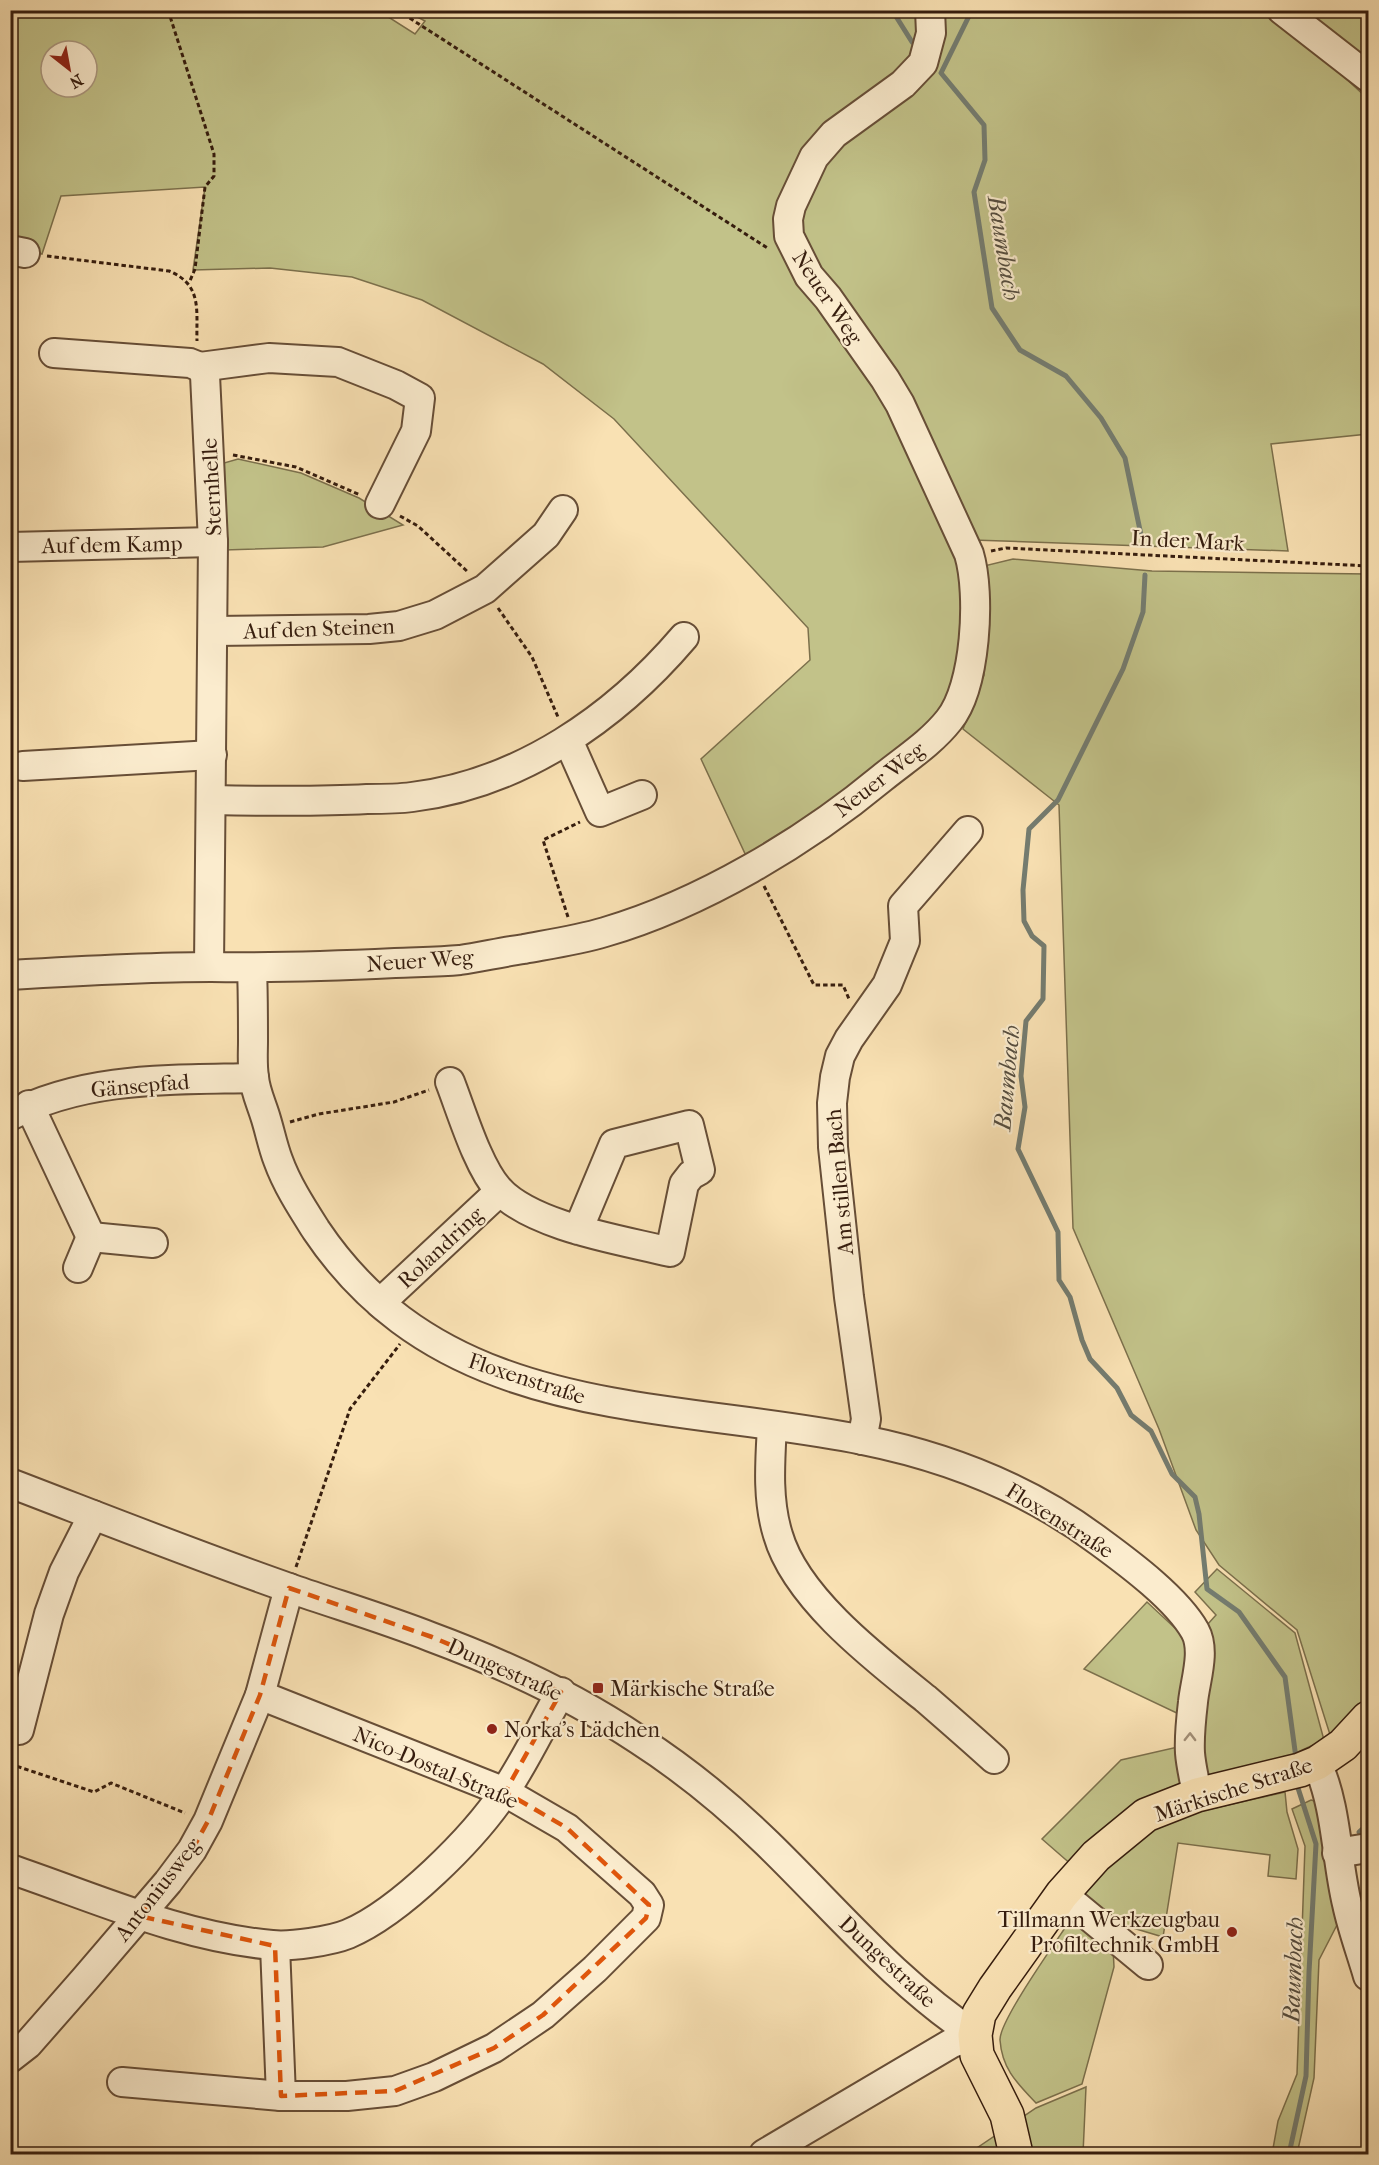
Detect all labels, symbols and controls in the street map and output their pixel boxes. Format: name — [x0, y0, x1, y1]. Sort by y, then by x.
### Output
north arrow — [39, 39, 99, 99]
text: N — [66, 70, 87, 93]
water label: Baumbach — [982, 192, 1026, 302]
street label: Neuer Weg — [786, 246, 868, 349]
street label: Sternhelle — [196, 437, 228, 537]
street label: In der Mark — [1130, 525, 1246, 557]
street label: Auf dem Kamp — [40, 531, 183, 559]
street label: Auf den Steinen — [242, 613, 396, 645]
street label: Neuer Weg — [829, 736, 930, 823]
street label: Neuer Weg — [366, 944, 475, 978]
water label: Baumbach — [988, 1024, 1026, 1134]
street label: Gänsepfad — [90, 1069, 191, 1103]
street label: Am stillen Bach — [821, 1107, 859, 1257]
street label: Rolandring — [392, 1201, 489, 1294]
street label: Floxenstraße — [465, 1348, 589, 1410]
street label: Floxenstraße — [1001, 1478, 1118, 1564]
street label: Dungestraße — [443, 1633, 566, 1707]
place label: Märkische Straße — [610, 1676, 775, 1702]
marker: Märkische Straße — [591, 1681, 605, 1695]
place label: Norka's Lädchen — [504, 1717, 660, 1743]
street label: Nico-Dostal-Straße — [349, 1721, 522, 1815]
marker: Norka's Lädchen — [485, 1722, 499, 1736]
one-way arrow — [1184, 1733, 1197, 1742]
street label: Märkische Straße — [1151, 1752, 1316, 1828]
street label: Antoniusweg — [109, 1833, 206, 1947]
place label: Tillmann Werkzeugbau Profiltechnik GmbH — [998, 1907, 1221, 1958]
street label: Dungestraße — [833, 1910, 941, 2013]
water label: Baumbach — [1277, 1917, 1309, 2025]
marker: Tillmann Werkzeugbau Profiltechnik GmbH — [1225, 1925, 1239, 1939]

